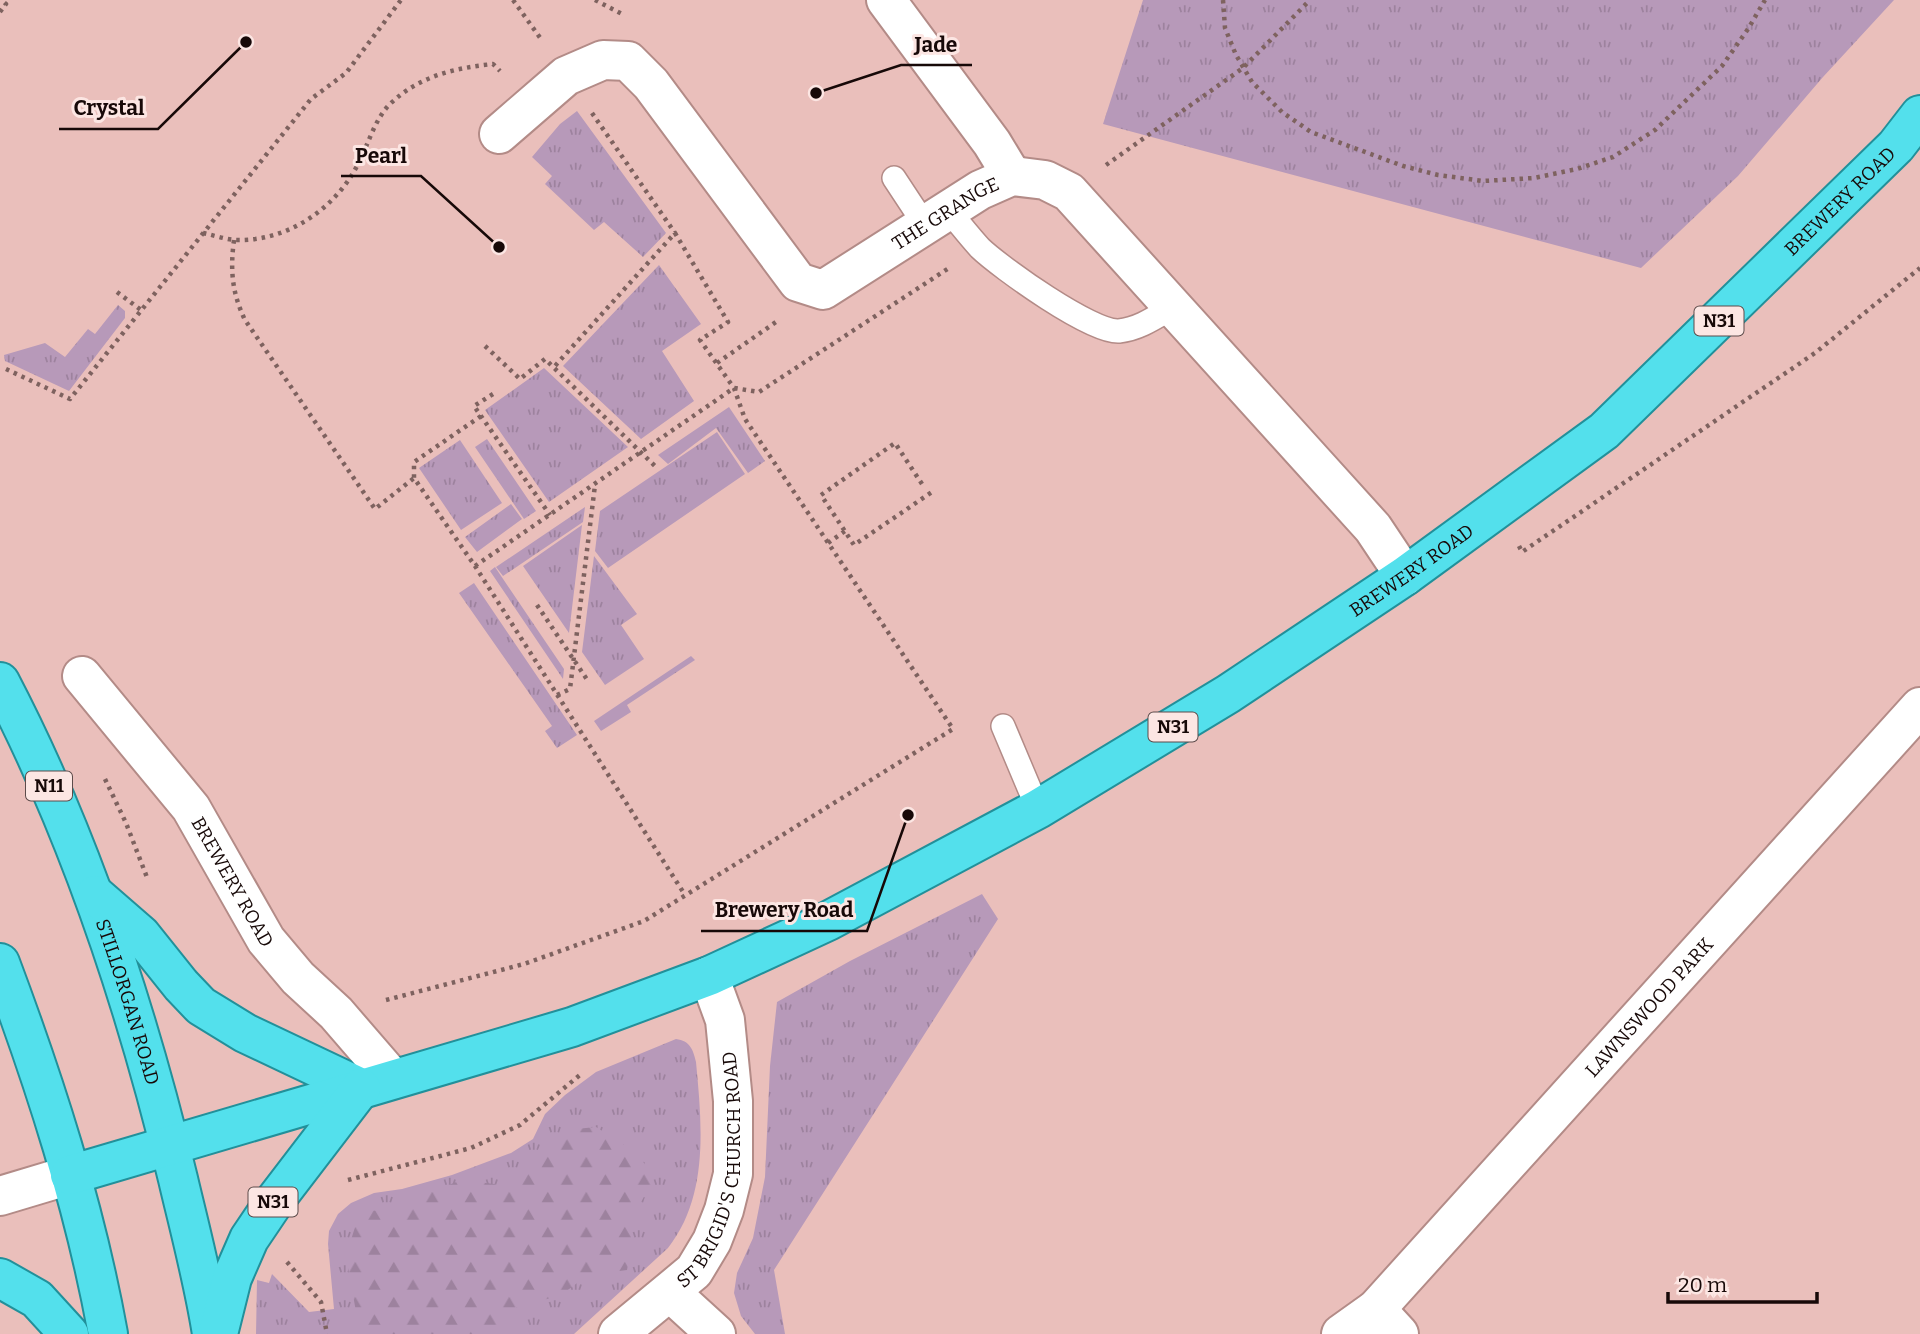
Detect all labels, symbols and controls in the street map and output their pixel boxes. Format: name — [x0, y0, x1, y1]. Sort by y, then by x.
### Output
callout: Jade — [901, 23, 972, 65]
text: Jade — [914, 32, 957, 58]
callout: Crystal — [59, 87, 158, 129]
text: Crystal — [73, 95, 145, 121]
callout: Pearl — [341, 134, 421, 176]
street label: BREWERY ROAD — [1780, 142, 1900, 261]
text: Pearl — [355, 143, 407, 169]
street label: THE GRANGE — [888, 172, 1003, 255]
road number: N31 — [1694, 306, 1744, 335]
street label: BREWERY ROAD — [1345, 519, 1478, 622]
road number: N31 — [1148, 712, 1198, 742]
road number: N11 — [26, 772, 72, 800]
street label: BREWERY ROAD — [186, 813, 279, 951]
callout: Brewery Road — [701, 889, 867, 931]
text: Brewery Road — [715, 897, 854, 923]
street label: STILLORGAN ROAD — [91, 916, 164, 1088]
street label: LAWNSWOOD PARK — [1580, 933, 1718, 1082]
street label: ST BRIGID'S CHURCH ROAD — [672, 1050, 745, 1293]
road number: N31 — [248, 1188, 298, 1217]
scale bar — [1668, 1260, 1817, 1304]
text: 20 m — [1678, 1272, 1727, 1298]

